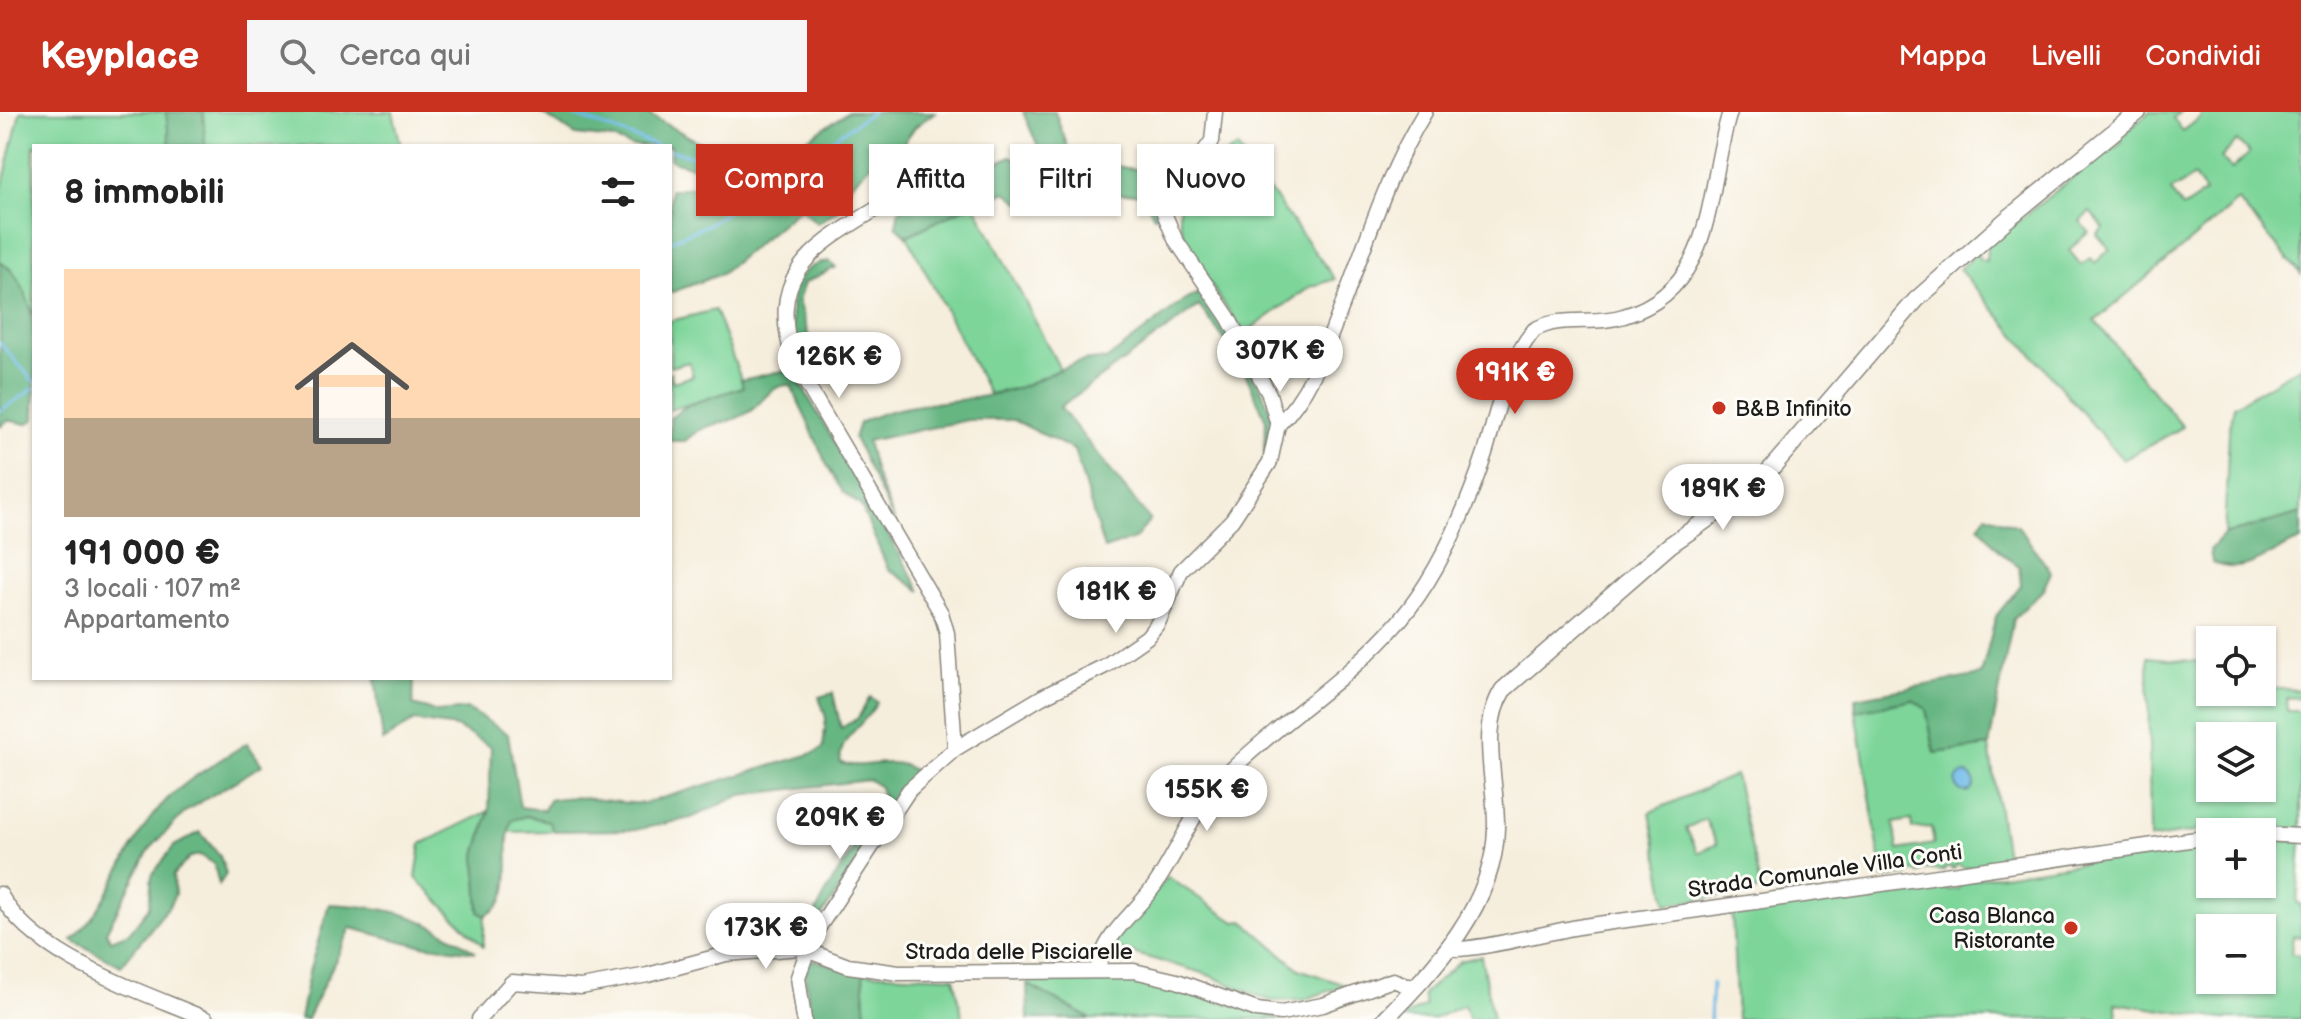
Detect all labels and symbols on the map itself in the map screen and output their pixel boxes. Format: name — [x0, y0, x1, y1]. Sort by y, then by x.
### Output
pin: 307K € — [1215, 326, 1345, 394]
pin: 126K € — [774, 332, 904, 400]
pin: 191K € — [1450, 348, 1580, 416]
place label: B&B Infinito — [1735, 396, 1852, 423]
marker: B&B Infinito — [1710, 399, 1728, 417]
pin: 189K € — [1658, 464, 1788, 532]
pin: 181K € — [1051, 567, 1181, 635]
pin: 155K € — [1142, 765, 1272, 833]
pin: 209K € — [775, 793, 905, 861]
street label: Strada Comunale Villa Conti — [1686, 839, 1964, 904]
pin: 173K € — [701, 903, 831, 971]
place label: Casa Blanca Ristorante — [1929, 903, 2055, 955]
marker: Casa Blanca Ristorante — [2062, 919, 2080, 937]
street label: Strada delle Pisciarelle — [905, 939, 1133, 966]

